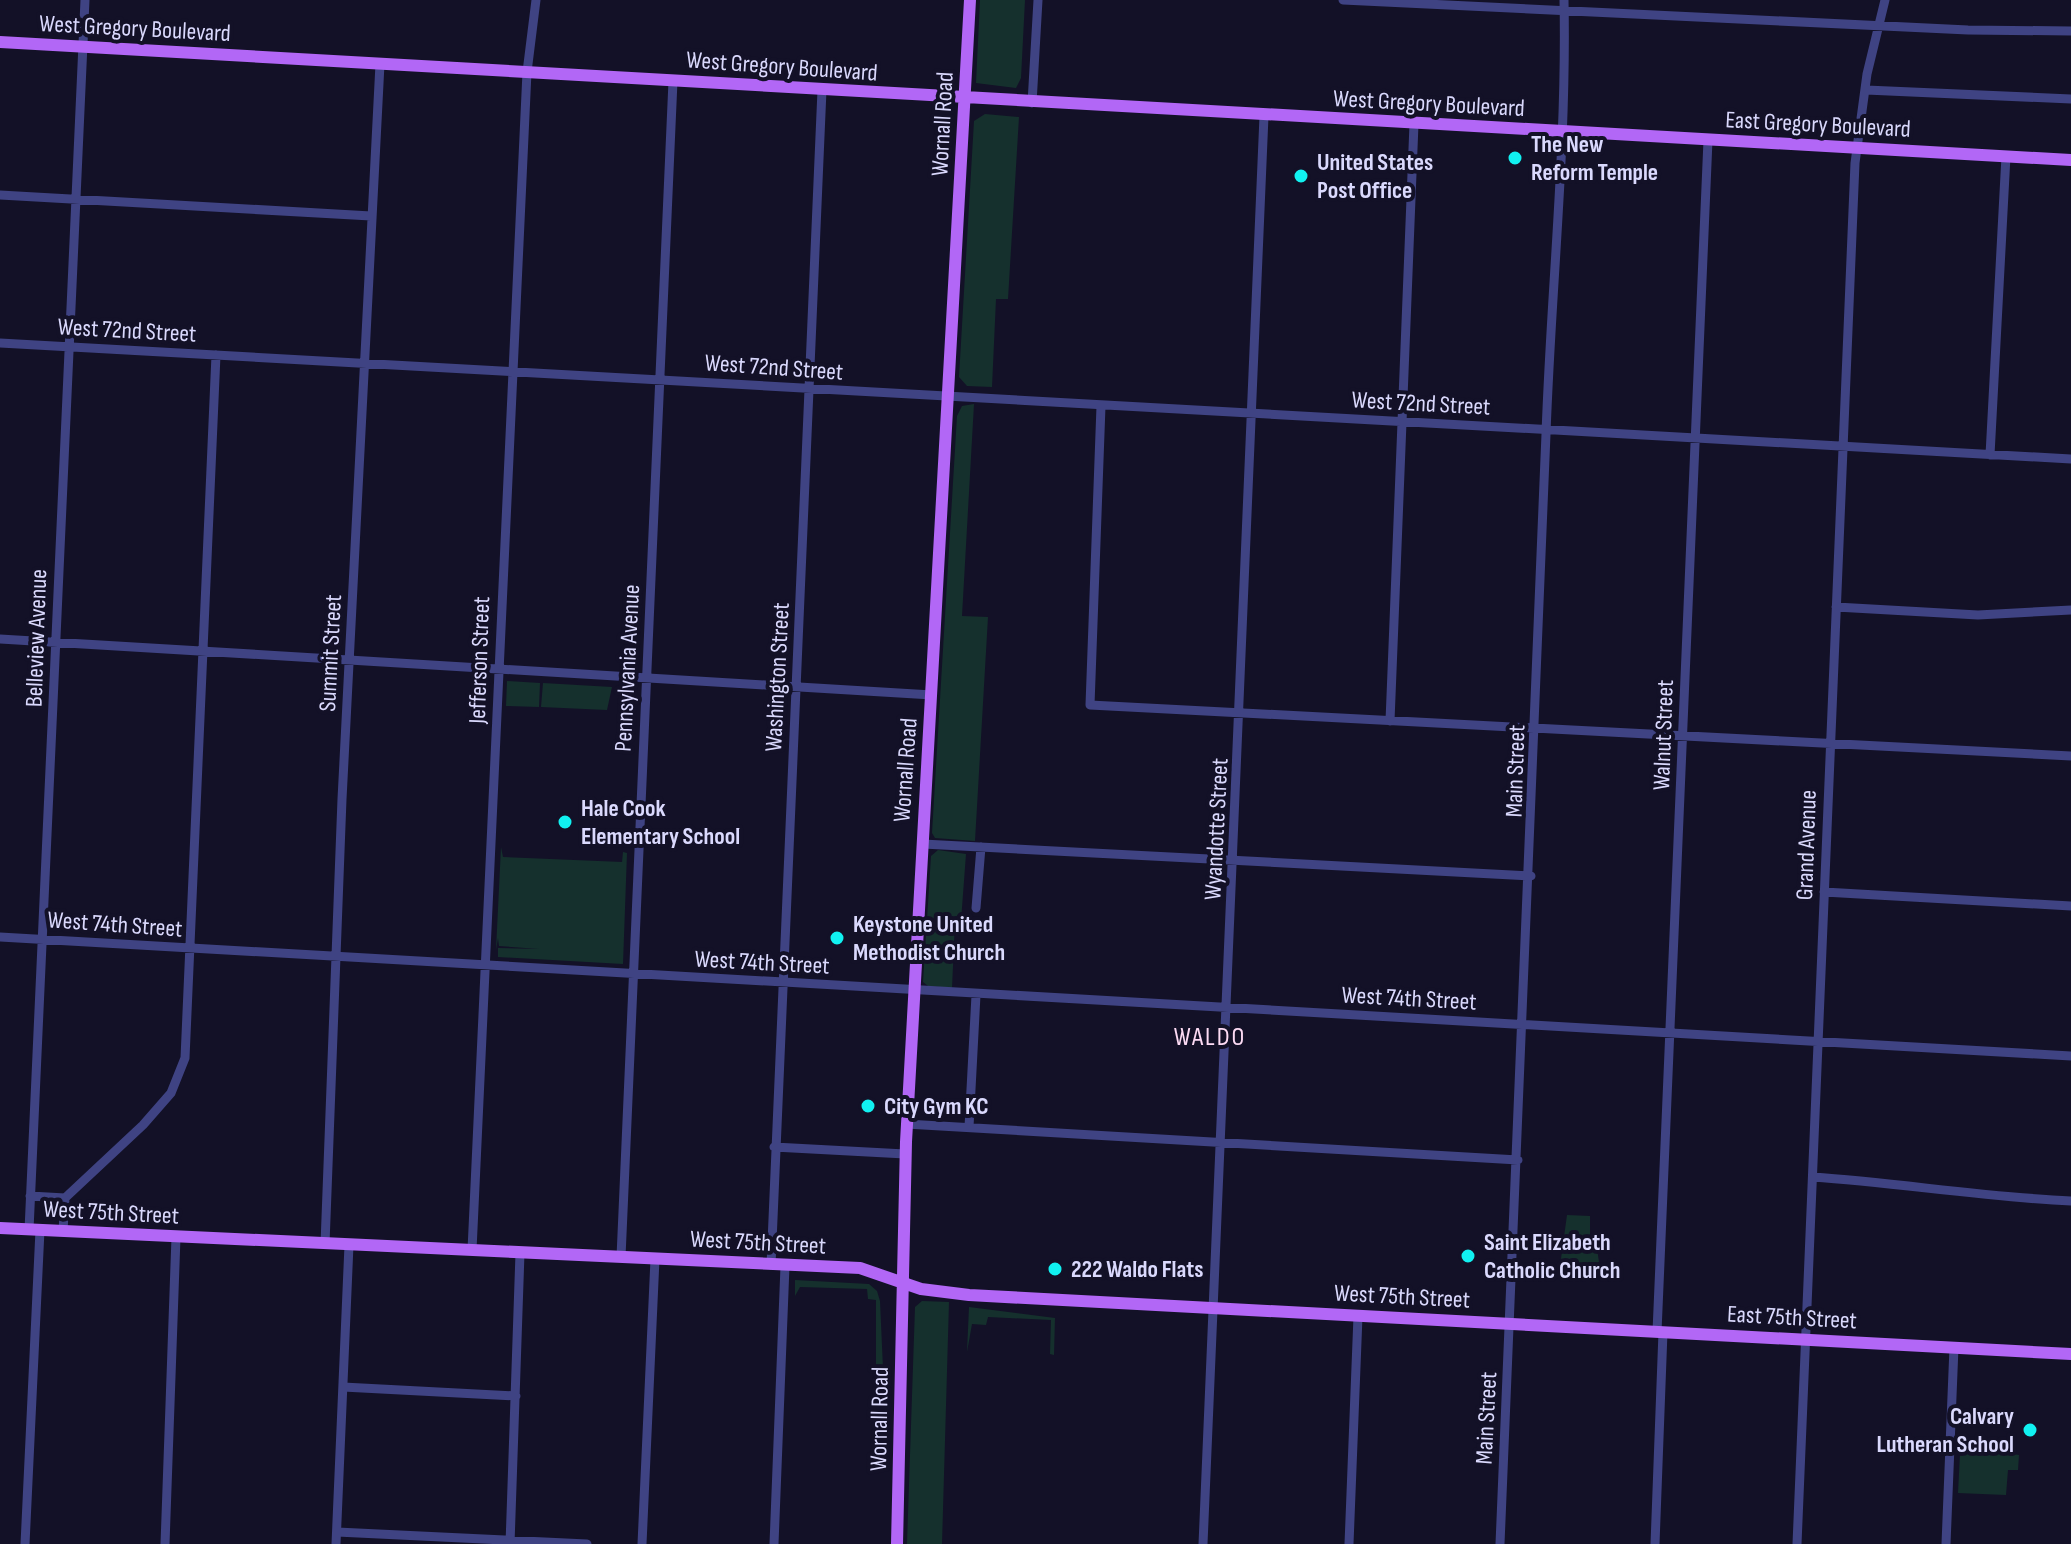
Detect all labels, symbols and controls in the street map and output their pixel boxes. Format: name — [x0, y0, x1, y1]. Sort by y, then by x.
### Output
street label: West Gregory Boulevard — [39, 9, 231, 48]
street label: West Gregory Boulevard — [685, 45, 879, 88]
street label: Wornall Road — [925, 71, 960, 177]
street label: West Gregory Boulevard — [1333, 84, 1525, 123]
street label: East Gregory Boulevard — [1725, 105, 1911, 144]
place label: The New Reform Temple — [1531, 130, 1658, 187]
place label: United States Post Office — [1317, 148, 1433, 205]
marker: The New Reform Temple — [1506, 149, 1524, 167]
marker: United States Post Office — [1292, 167, 1310, 185]
street label: West 72nd Street — [57, 312, 197, 349]
street label: West 72nd Street — [704, 348, 844, 387]
street label: West 72nd Street — [1351, 385, 1491, 422]
street label: Belleview Avenue — [20, 569, 53, 707]
street label: Pennsylvania Avenue — [609, 584, 646, 752]
street label: Summit Street — [313, 594, 348, 712]
street label: Jefferson Street — [463, 596, 496, 725]
street label: Washington Street — [759, 602, 796, 752]
street label: Walnut Street — [1647, 679, 1680, 791]
street label: Wornall Road — [887, 717, 924, 823]
street label: Main Street — [1499, 724, 1532, 818]
street label: Wyandotte Street — [1198, 757, 1235, 901]
street label: Grand Avenue — [1790, 789, 1823, 901]
place label: Hale Cook Elementary School — [581, 794, 740, 851]
marker: Hale Cook Elementary School — [556, 813, 574, 831]
street label: West 74th Street — [47, 905, 183, 944]
place label: Keystone United Methodist Church — [853, 910, 1005, 967]
marker: Keystone United Methodist Church — [828, 929, 846, 947]
street label: West 74th Street — [694, 944, 830, 981]
street label: West 74th Street — [1341, 980, 1477, 1017]
district label: WALDO — [1174, 1022, 1246, 1053]
place label: City Gym KC — [884, 1092, 989, 1121]
marker: City Gym KC — [859, 1097, 877, 1115]
street label: West 75th Street — [42, 1194, 180, 1231]
street label: West 75th Street — [689, 1224, 827, 1261]
place label: Saint Elizabeth Catholic Church — [1484, 1228, 1620, 1285]
marker: Saint Elizabeth Catholic Church — [1459, 1247, 1477, 1265]
place label: 222 Waldo Flats — [1071, 1255, 1203, 1284]
marker: 222 Waldo Flats — [1046, 1260, 1064, 1278]
street label: West 75th Street — [1333, 1278, 1471, 1315]
street label: East 75th Street — [1726, 1300, 1858, 1335]
street label: Wornall Road — [864, 1367, 895, 1471]
street label: Main Street — [1470, 1371, 1503, 1465]
place label: Calvary Lutheran School — [1876, 1402, 2014, 1459]
marker: Calvary Lutheran School — [2021, 1421, 2039, 1439]

